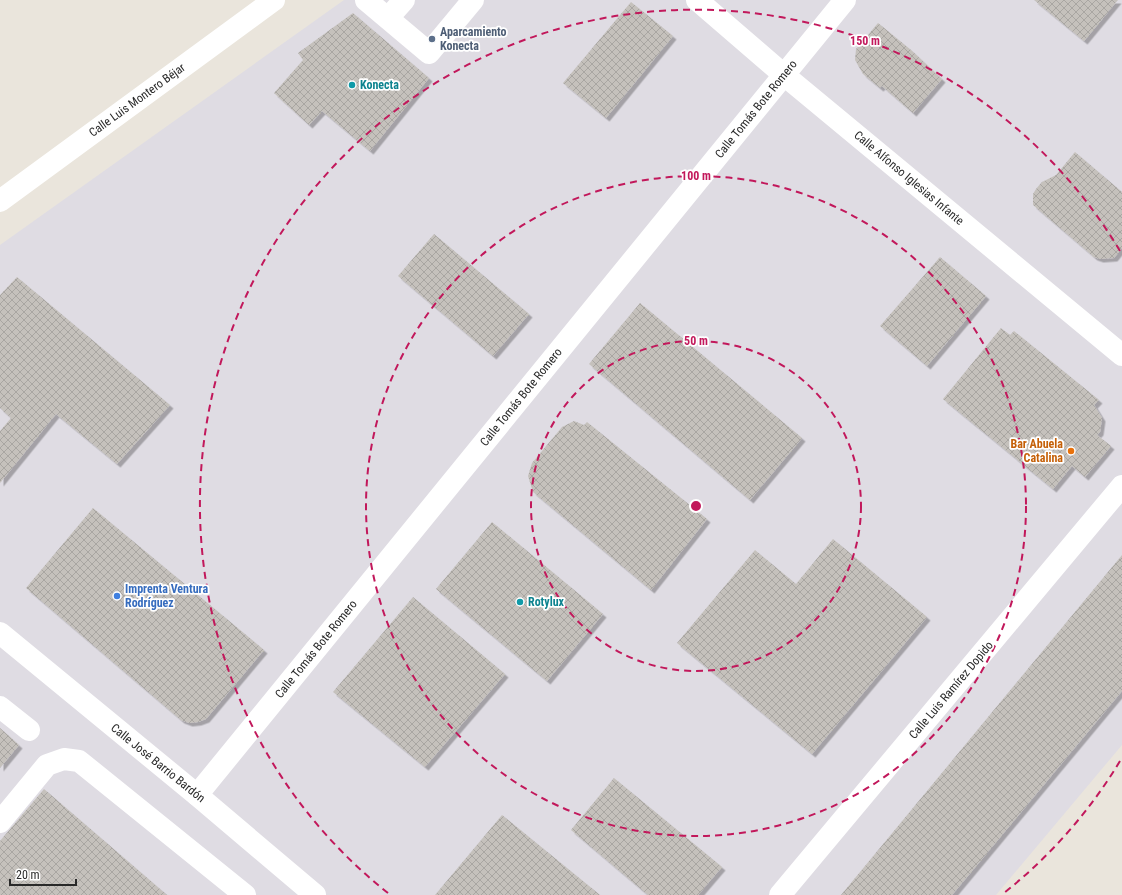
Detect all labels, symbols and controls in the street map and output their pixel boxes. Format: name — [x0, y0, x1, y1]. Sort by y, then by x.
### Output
place label: Aparcamiento Konecta — [440, 25, 507, 53]
marker: Aparcamiento Konecta — [427, 34, 437, 44]
text: 150 m — [850, 34, 880, 48]
street label: Calle Tomás Bote Romero — [712, 57, 800, 161]
street label: Calle Luis Montero Béjar — [86, 60, 188, 140]
place label: Konecta — [360, 78, 399, 92]
marker: Konecta — [347, 80, 357, 90]
street label: Calle Alfonso Iglesias Infante — [851, 128, 967, 228]
text: 100 m — [681, 169, 711, 183]
text: 50 m — [684, 334, 708, 348]
street label: Calle Tomás Bote Romero — [477, 345, 565, 449]
place label: Bar Abuela Catalina — [1010, 437, 1063, 465]
marker: Bar Abuela Catalina — [1066, 446, 1076, 456]
centre of rings — [689, 499, 703, 513]
place label: Imprenta Ventura Rodríguez — [125, 582, 208, 610]
marker: Imprenta Ventura Rodríguez — [112, 591, 122, 601]
place label: Rotylux — [528, 595, 565, 609]
street label: Calle Tomás Bote Romero — [272, 597, 360, 701]
marker: Rotylux — [515, 597, 525, 607]
street label: Calle Luis Ramírez Dopido — [906, 638, 996, 742]
street label: Calle José Barrio Bardón — [108, 721, 208, 805]
scale bar — [10, 861, 76, 887]
text: 20 m — [16, 868, 40, 882]

